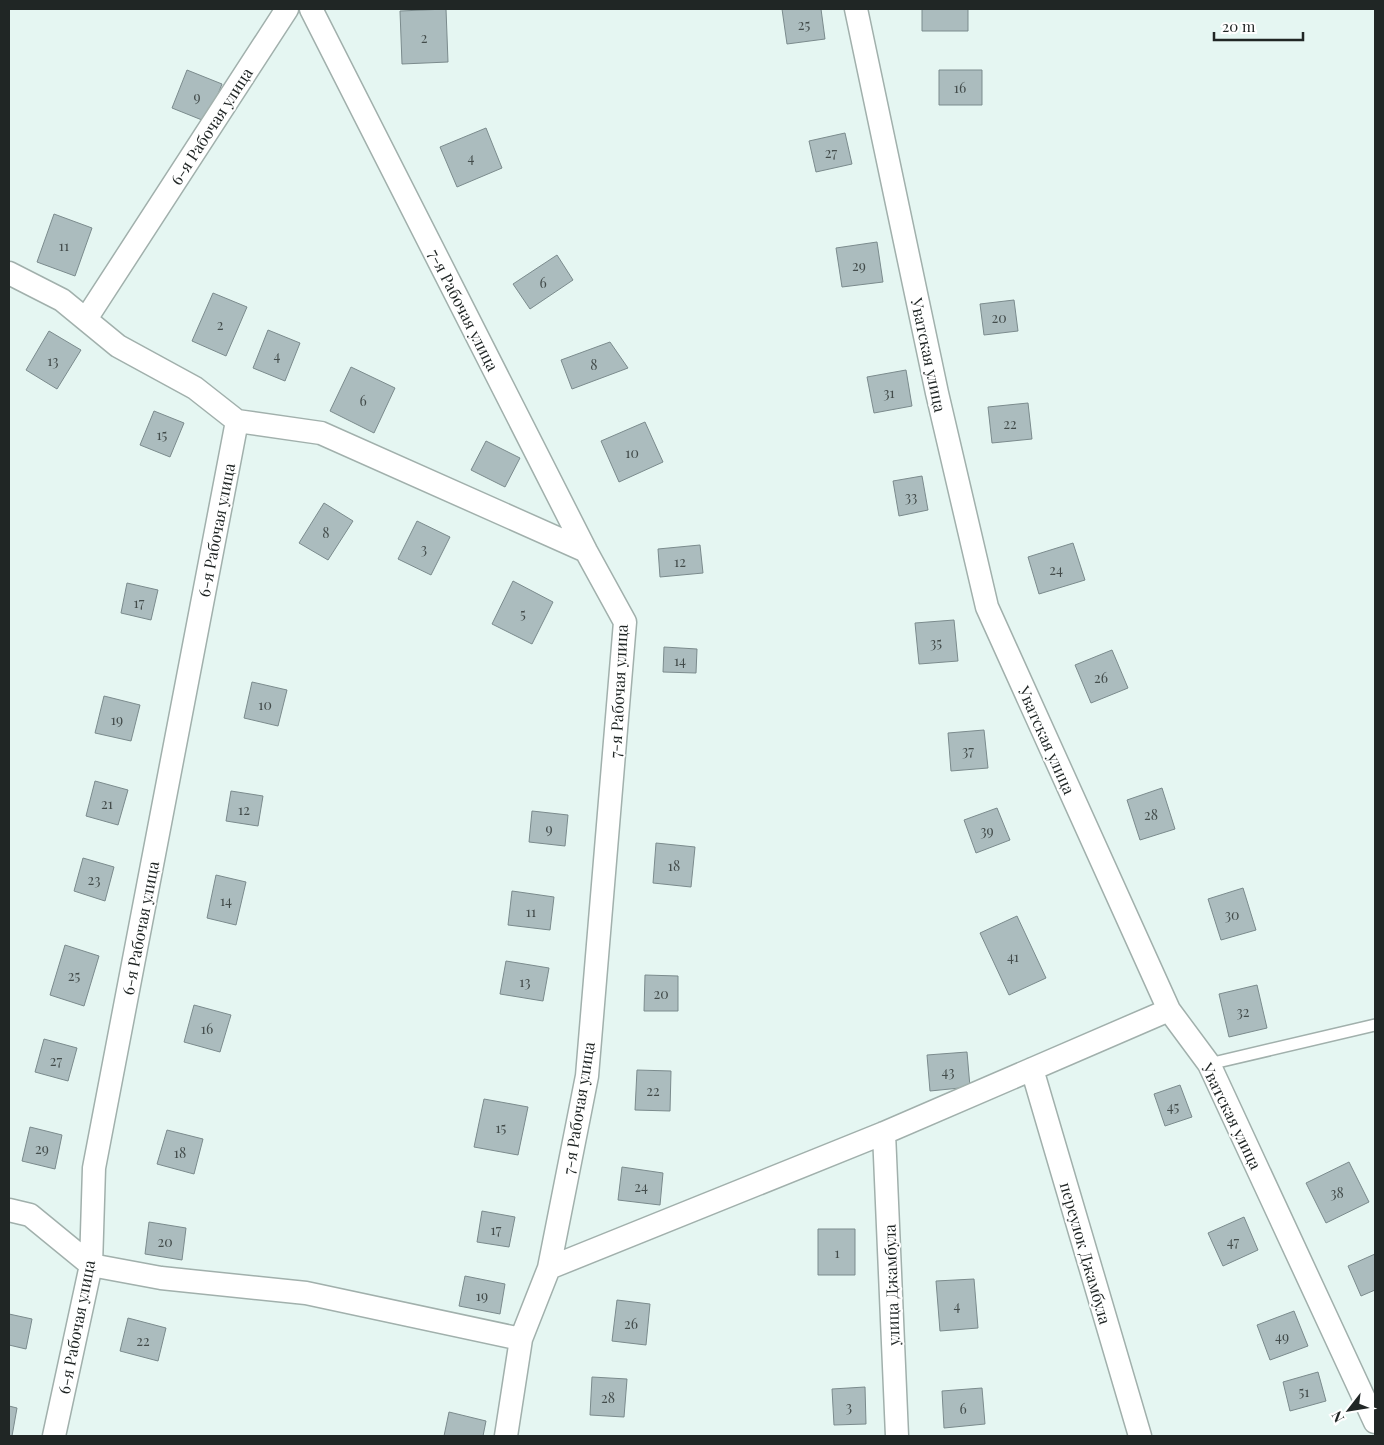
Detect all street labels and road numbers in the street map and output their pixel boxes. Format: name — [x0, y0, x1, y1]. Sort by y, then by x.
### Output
street label: 6-я Рабочая улица — [165, 63, 257, 189]
street label: 7-я Рабочая улица — [424, 246, 504, 374]
street label: Уватская улица — [906, 295, 951, 414]
street label: 6-я Рабочая улица — [193, 461, 239, 599]
street label: 7-я Рабочая улица — [604, 624, 632, 758]
street label: Уватская улица — [1013, 682, 1080, 797]
street label: 6-я Рабочая улица — [117, 859, 163, 997]
street label: 7-я Рабочая улица — [557, 1040, 599, 1176]
street label: Уватская улица — [1197, 1058, 1267, 1173]
street label: переулок Джамбула — [1056, 1179, 1116, 1327]
street label: улица Джамбула — [878, 1224, 904, 1347]
street label: 6-я Рабочая улица — [53, 1258, 99, 1396]

